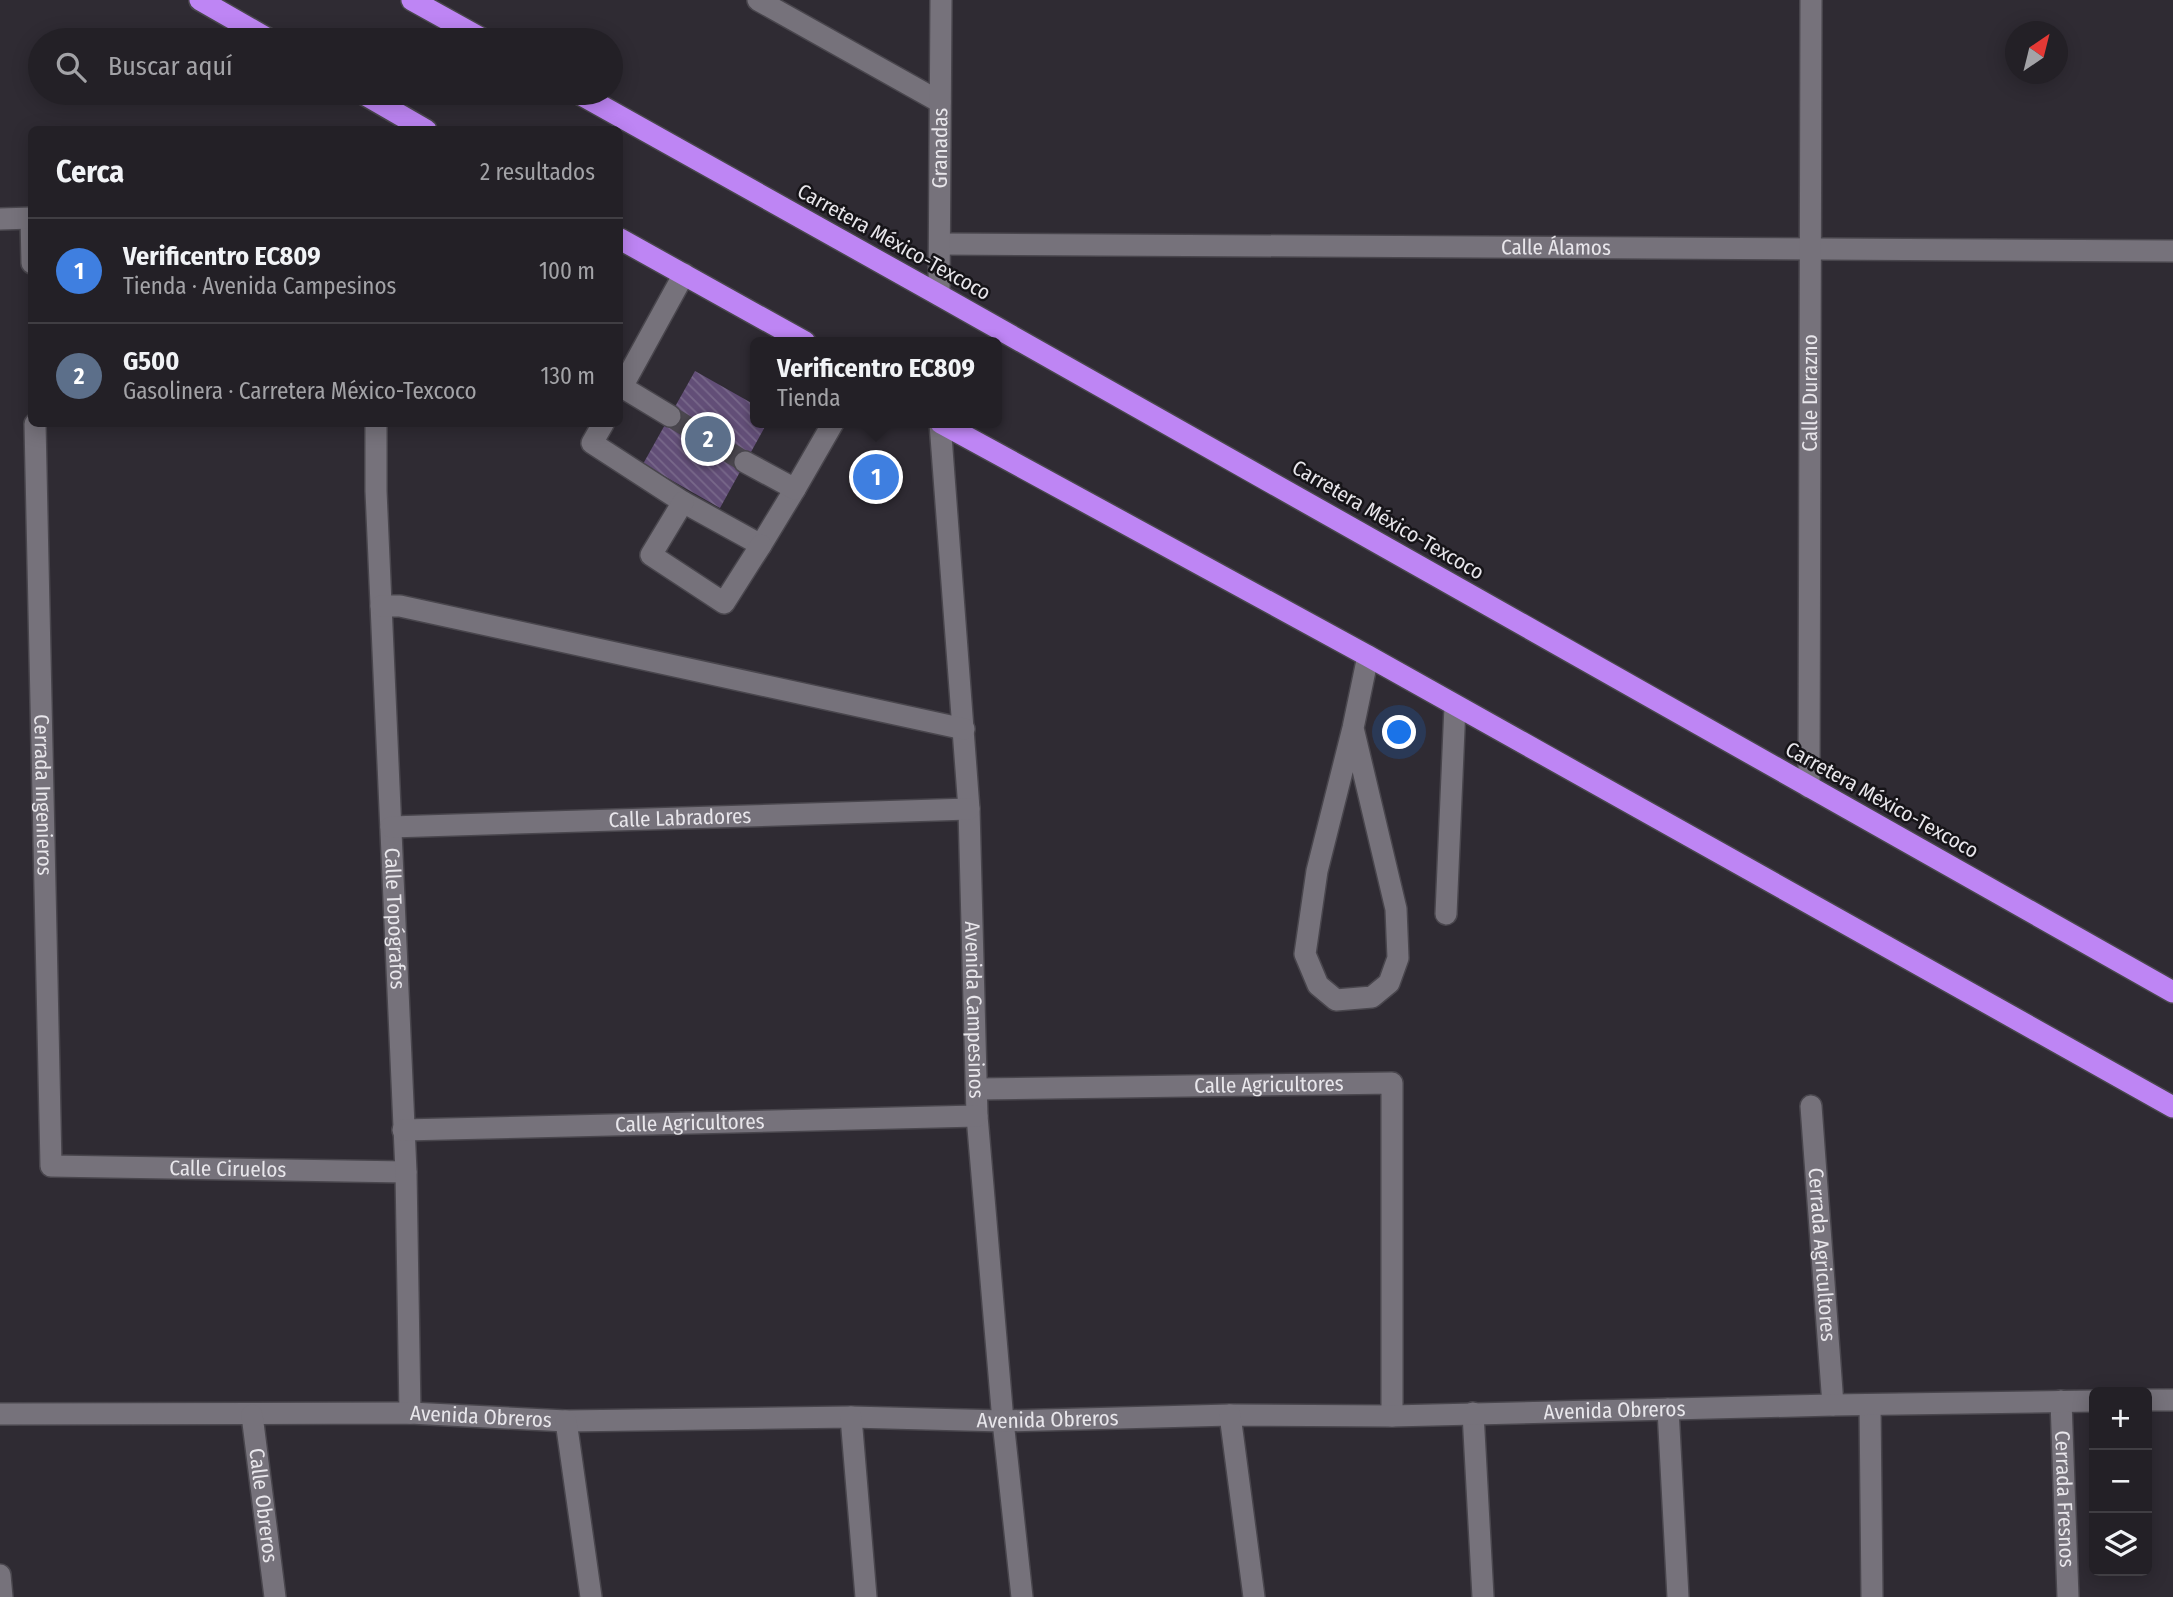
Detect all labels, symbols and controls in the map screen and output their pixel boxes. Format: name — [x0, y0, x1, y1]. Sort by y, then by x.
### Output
north arrow — [2005, 21, 2068, 84]
search box — [28, 28, 623, 105]
icon: search — [52, 48, 90, 86]
text: Buscar aquí — [108, 51, 233, 82]
street label: Granadas — [927, 107, 953, 188]
text: Cerca — [56, 154, 124, 190]
text: 2 resultados — [480, 158, 595, 186]
street label: Carretera México-Texcoco — [793, 178, 995, 306]
street label: Calle Álamos — [1501, 234, 1611, 261]
text: Verificentro EC809 — [123, 241, 321, 272]
text: 1 — [74, 257, 84, 285]
text: 100 m — [539, 257, 595, 285]
text: Tienda · Avenida Campesinos — [123, 272, 396, 300]
street label: Calle Durazno — [1797, 334, 1823, 452]
popup — [750, 337, 1002, 428]
text: G500 — [123, 346, 180, 377]
text: Verificentro EC809 — [777, 353, 975, 384]
text: 2 — [74, 362, 84, 390]
text: 130 m — [541, 362, 595, 390]
text: Gasolinera · Carretera México-Texcoco — [123, 377, 477, 405]
text: Tienda — [777, 384, 841, 412]
pin: 2 — [685, 413, 731, 465]
pin: 1 — [853, 451, 899, 503]
street label: Carretera México-Texcoco — [1288, 454, 1488, 586]
street label: Cerrada Ingenieros — [28, 714, 58, 876]
your location — [1382, 715, 1416, 749]
street label: Carretera México-Texcoco — [1781, 736, 1983, 864]
street label: Calle Labradores — [608, 803, 752, 833]
street label: Calle Topógrafos — [379, 847, 411, 990]
street label: Avenida Campesinos — [959, 921, 990, 1099]
street label: Calle Agricultores — [1194, 1071, 1344, 1099]
street label: Calle Agricultores — [615, 1108, 765, 1138]
street label: Calle Ciruelos — [169, 1155, 287, 1183]
street label: Cerrada Agricultores — [1803, 1167, 1841, 1342]
map controls — [2089, 1387, 2152, 1576]
button: + — [2089, 1387, 2152, 1450]
street label: Avenida Obreros — [1543, 1396, 1686, 1425]
street label: Avenida Obreros — [409, 1400, 552, 1433]
street label: Avenida Obreros — [976, 1405, 1119, 1434]
street label: Cerrada Fresnos — [2049, 1430, 2080, 1568]
street label: Calle Obreros — [243, 1447, 284, 1564]
button: − — [2089, 1450, 2152, 1513]
button: layers — [2089, 1513, 2152, 1576]

